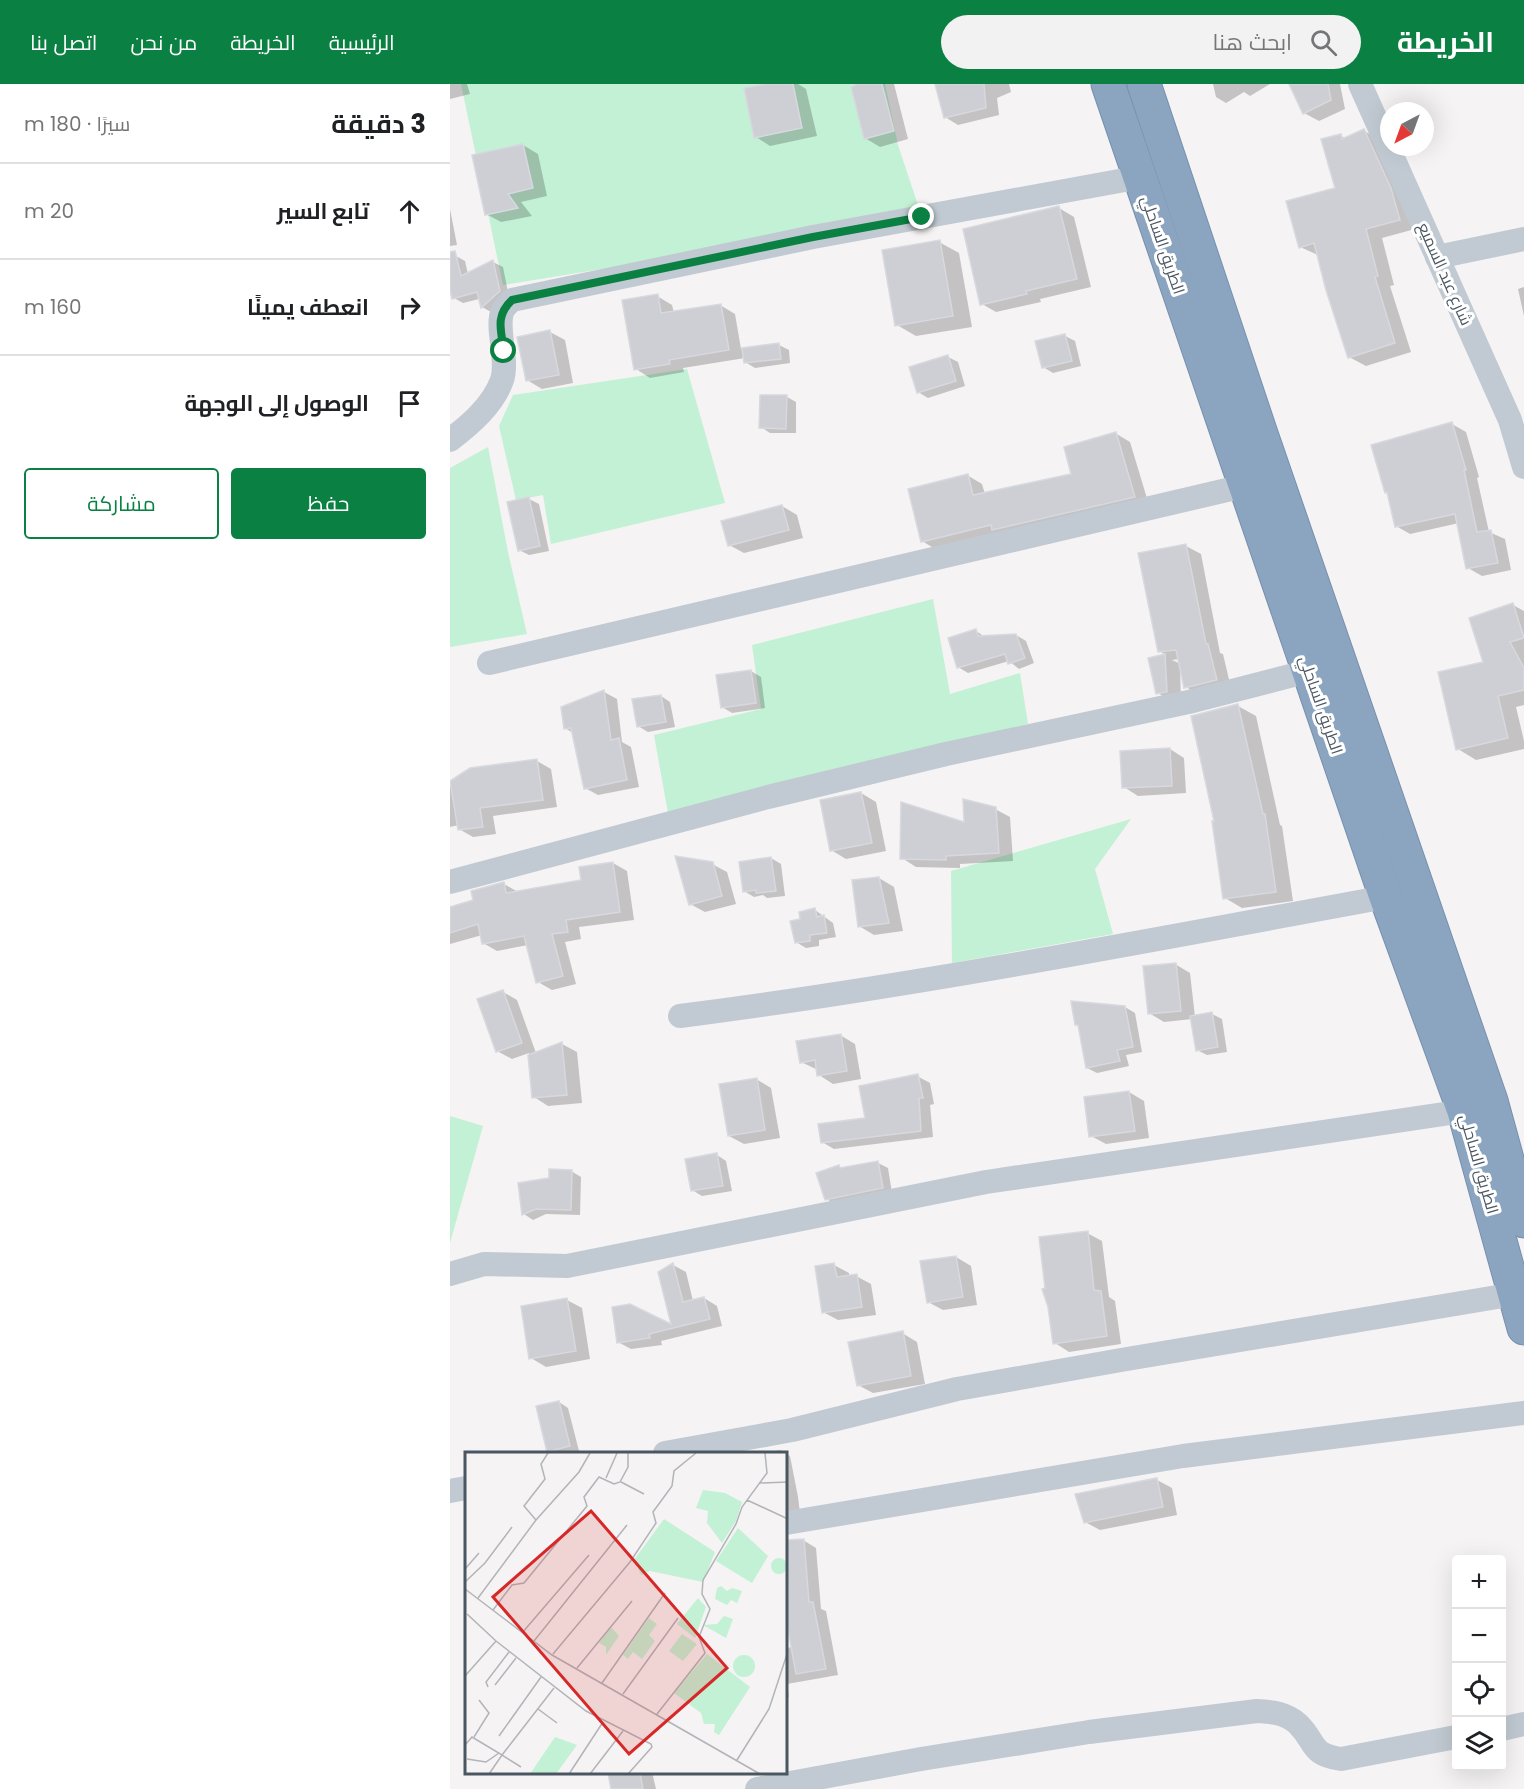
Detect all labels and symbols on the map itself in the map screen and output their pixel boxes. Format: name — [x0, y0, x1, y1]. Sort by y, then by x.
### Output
north arrow — [1380, 102, 1434, 156]
street label: الطريق الساحلي — [1134, 193, 1191, 298]
route end — [908, 203, 934, 229]
street label: شارع عبد السميع — [1412, 219, 1478, 329]
route start — [490, 337, 516, 363]
street label: الطريق الساحلي — [1292, 653, 1349, 758]
street label: الطريق الساحلي — [1452, 1112, 1504, 1217]
inset map — [465, 1452, 788, 1774]

